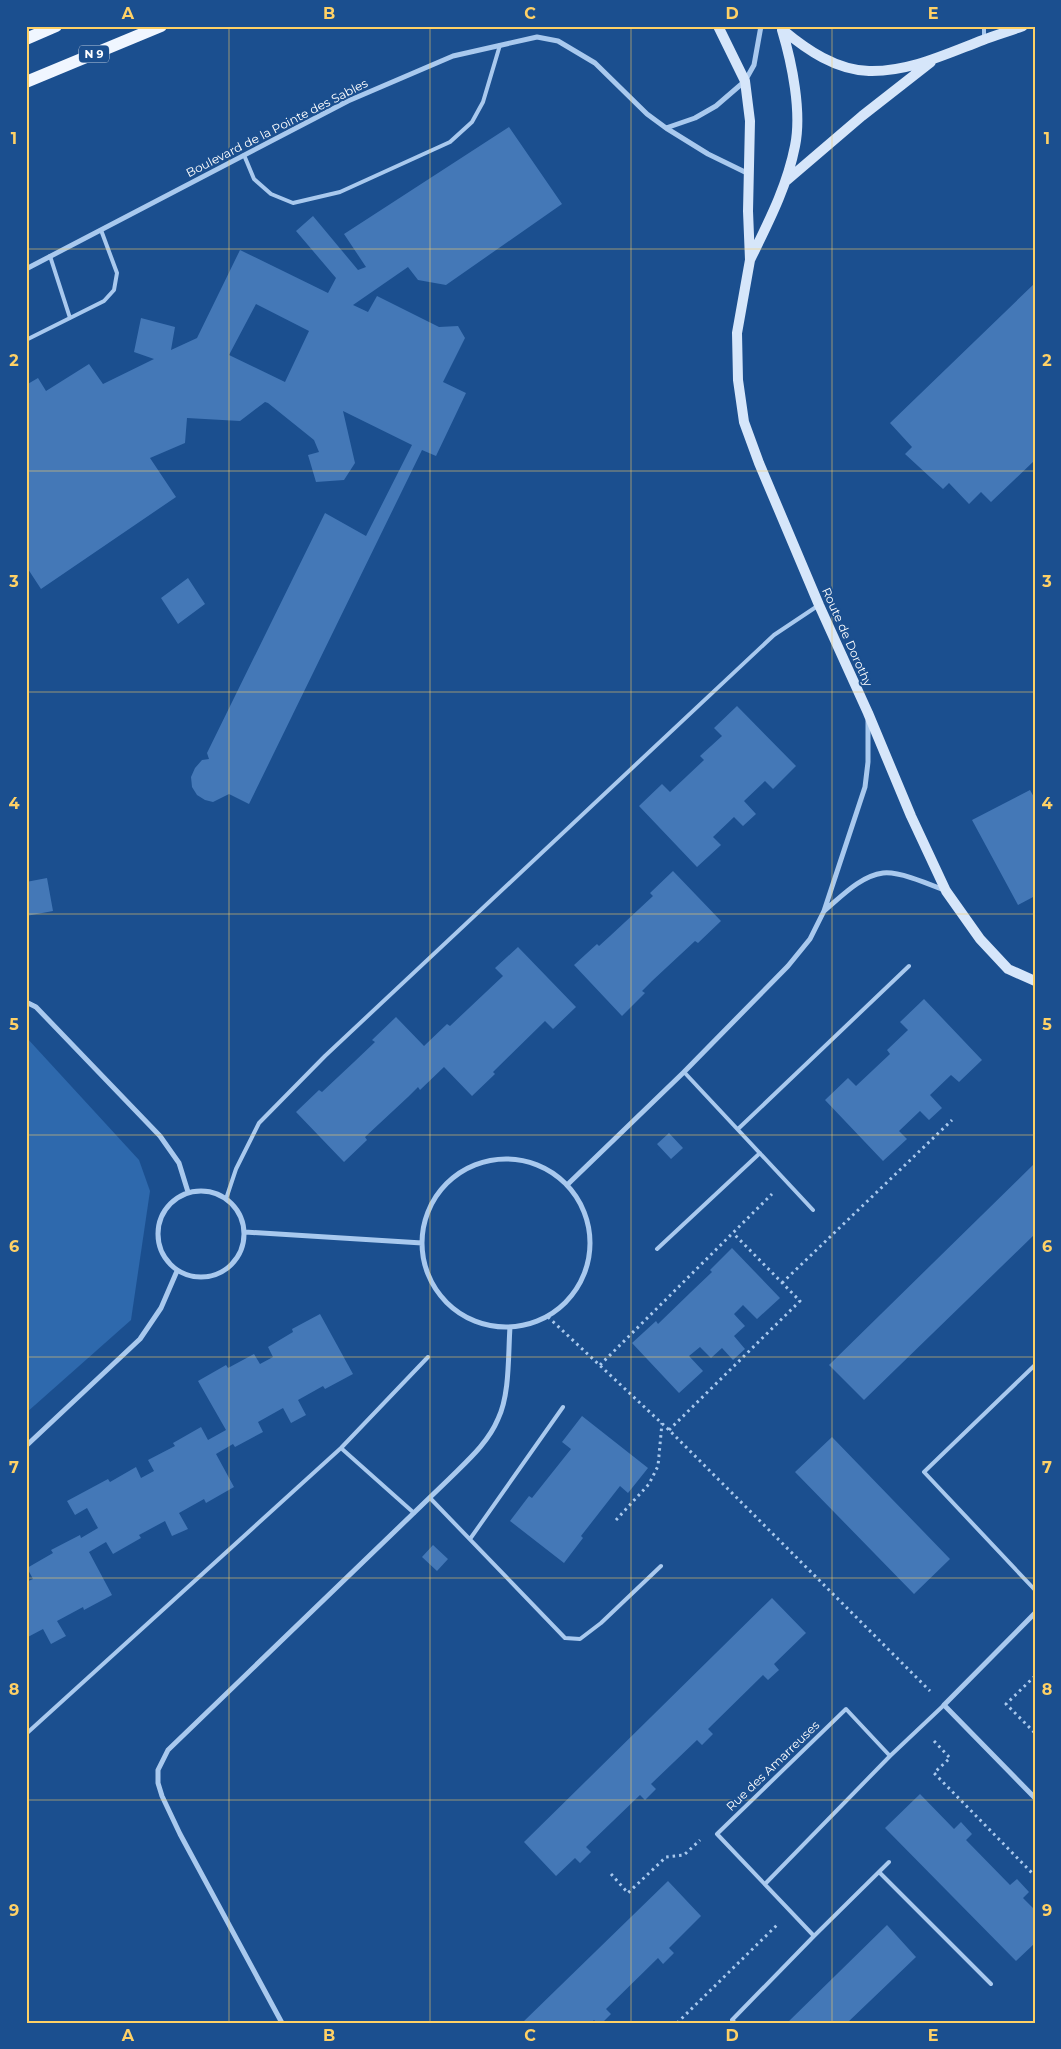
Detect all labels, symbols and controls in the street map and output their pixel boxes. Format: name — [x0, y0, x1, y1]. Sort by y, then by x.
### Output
text: A — [121, 4, 135, 23]
text: B — [323, 4, 335, 23]
text: C — [524, 4, 536, 23]
text: D — [725, 4, 739, 23]
text: E — [928, 4, 938, 23]
road number: N 9 — [79, 46, 109, 62]
street label: Boulevard de la Pointe des Sables — [183, 75, 370, 180]
text: 1 — [11, 129, 17, 148]
text: 1 — [1044, 129, 1050, 148]
text: 2 — [9, 351, 19, 370]
text: 2 — [1042, 351, 1052, 370]
text: 3 — [8, 572, 19, 591]
text: 3 — [1041, 572, 1052, 591]
street label: Route de Dorothy — [819, 585, 876, 689]
text: 4 — [8, 794, 20, 813]
text: 4 — [1041, 794, 1053, 813]
text: 5 — [9, 1015, 19, 1034]
text: 5 — [1042, 1015, 1052, 1034]
text: 6 — [9, 1237, 19, 1256]
text: 6 — [1042, 1237, 1052, 1256]
text: 7 — [9, 1458, 19, 1477]
text: 7 — [1042, 1458, 1052, 1477]
text: 8 — [9, 1680, 19, 1699]
text: 8 — [1042, 1680, 1052, 1699]
street label: Rue des Amarreuses — [723, 1717, 822, 1814]
text: 9 — [9, 1901, 19, 1920]
text: 9 — [1042, 1901, 1052, 1920]
text: A — [121, 2026, 135, 2045]
text: B — [323, 2026, 335, 2045]
text: C — [524, 2026, 536, 2045]
text: D — [725, 2026, 739, 2045]
text: E — [928, 2026, 938, 2045]

